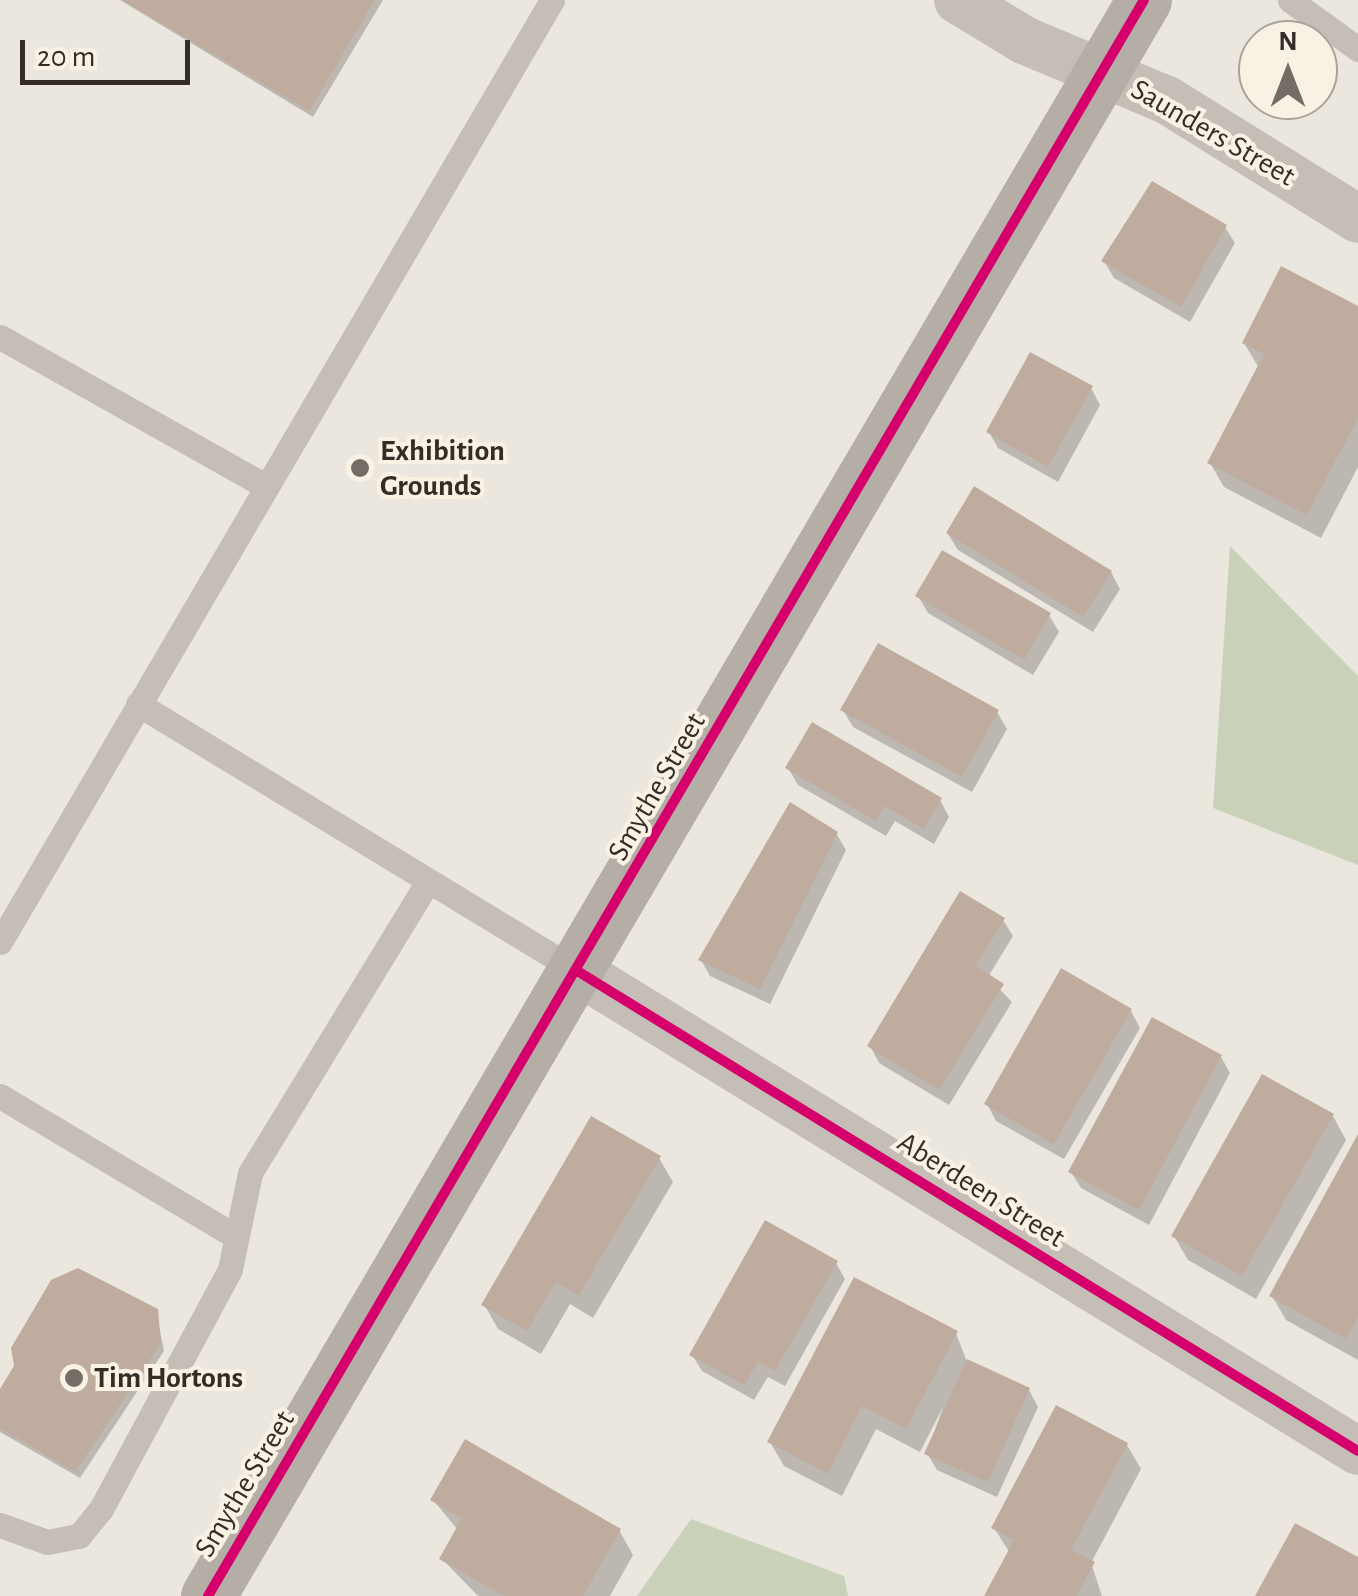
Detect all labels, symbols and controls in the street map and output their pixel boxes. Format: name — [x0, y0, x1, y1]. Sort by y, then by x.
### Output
scale bar — [25, 20, 195, 82]
north arrow — [1238, 20, 1338, 120]
text: N — [1278, 28, 1298, 56]
text: 20 m — [37, 42, 95, 72]
street label: Saunders Street — [1124, 72, 1302, 194]
place label: Exhibition Grounds — [380, 433, 505, 504]
marker: Exhibition Grounds — [349, 457, 371, 479]
street label: Smythe Street — [600, 707, 714, 867]
street label: Aberdeen Street — [891, 1124, 1071, 1256]
place label: Tim Hortons — [94, 1360, 243, 1396]
marker: Tim Hortons — [63, 1367, 85, 1389]
street label: Smythe Street — [187, 1404, 303, 1564]

